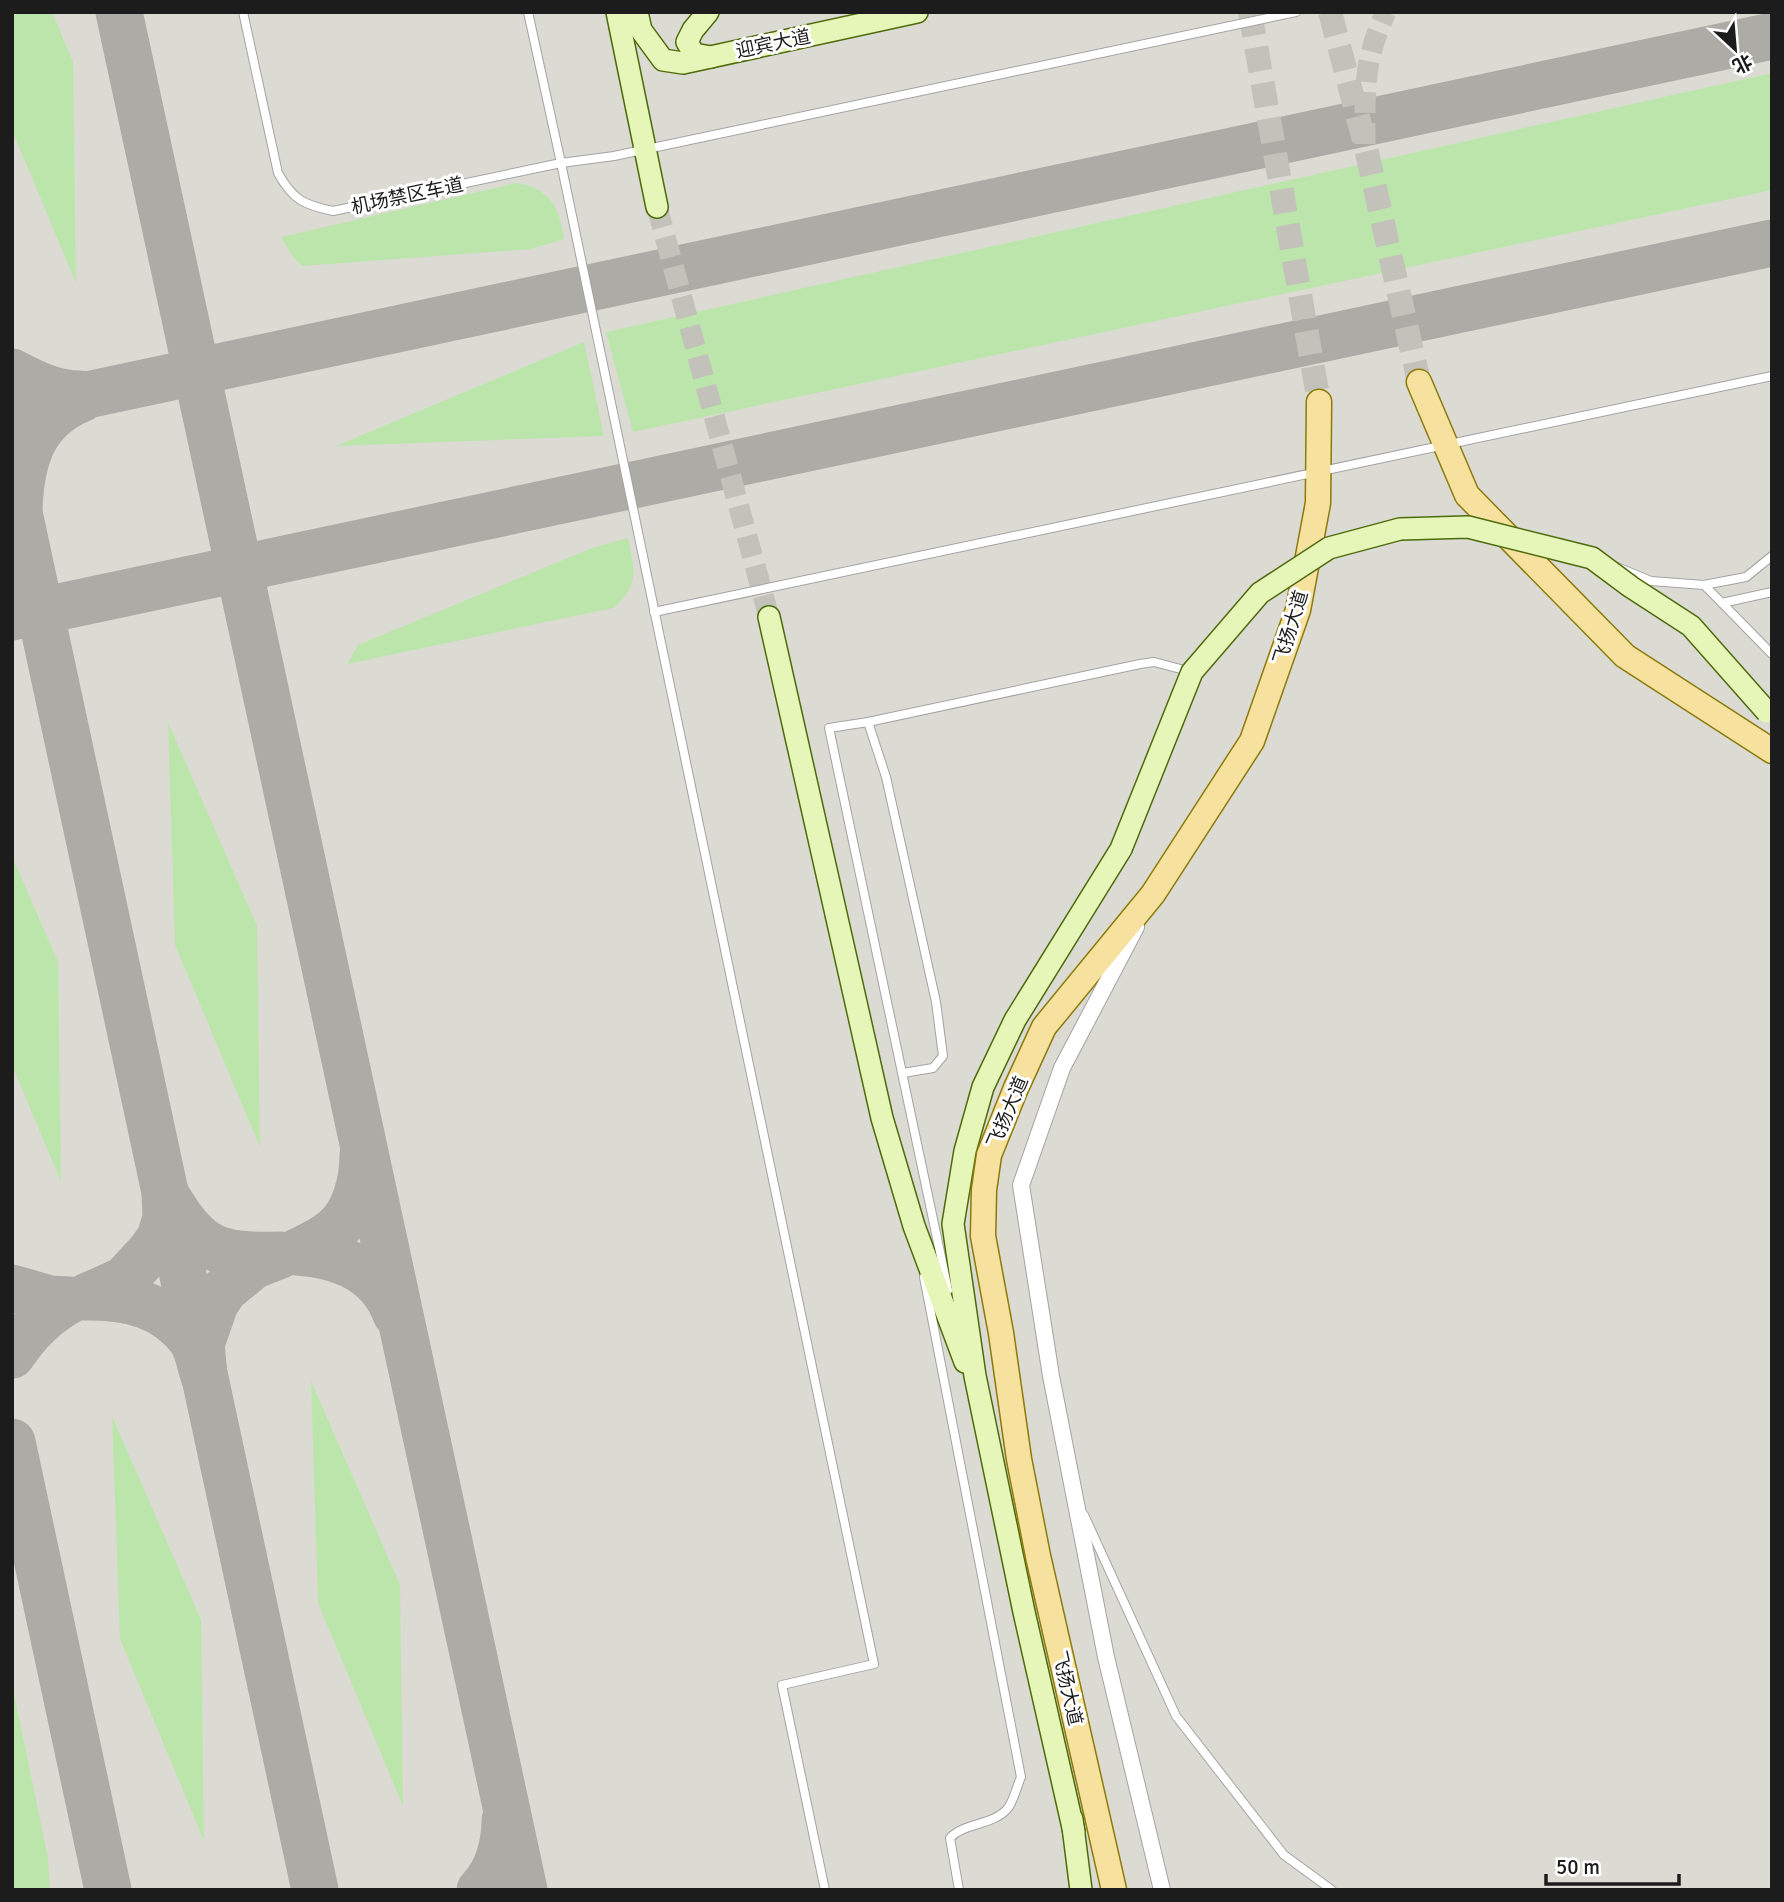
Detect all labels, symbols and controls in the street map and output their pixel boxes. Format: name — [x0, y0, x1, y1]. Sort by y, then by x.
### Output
north arrow — [1700, 14, 1770, 84]
street label: 迎宾大道 — [734, 24, 813, 64]
text: 北 — [1728, 48, 1756, 78]
street label: 机场禁区车道 — [349, 172, 465, 220]
street label: 飞扬大道 — [1268, 587, 1314, 667]
street label: 飞扬大道 — [982, 1073, 1034, 1152]
street label: 飞扬大道 — [1047, 1648, 1087, 1728]
scale bar — [1546, 1842, 1679, 1886]
text: 50 m — [1556, 1854, 1600, 1880]

